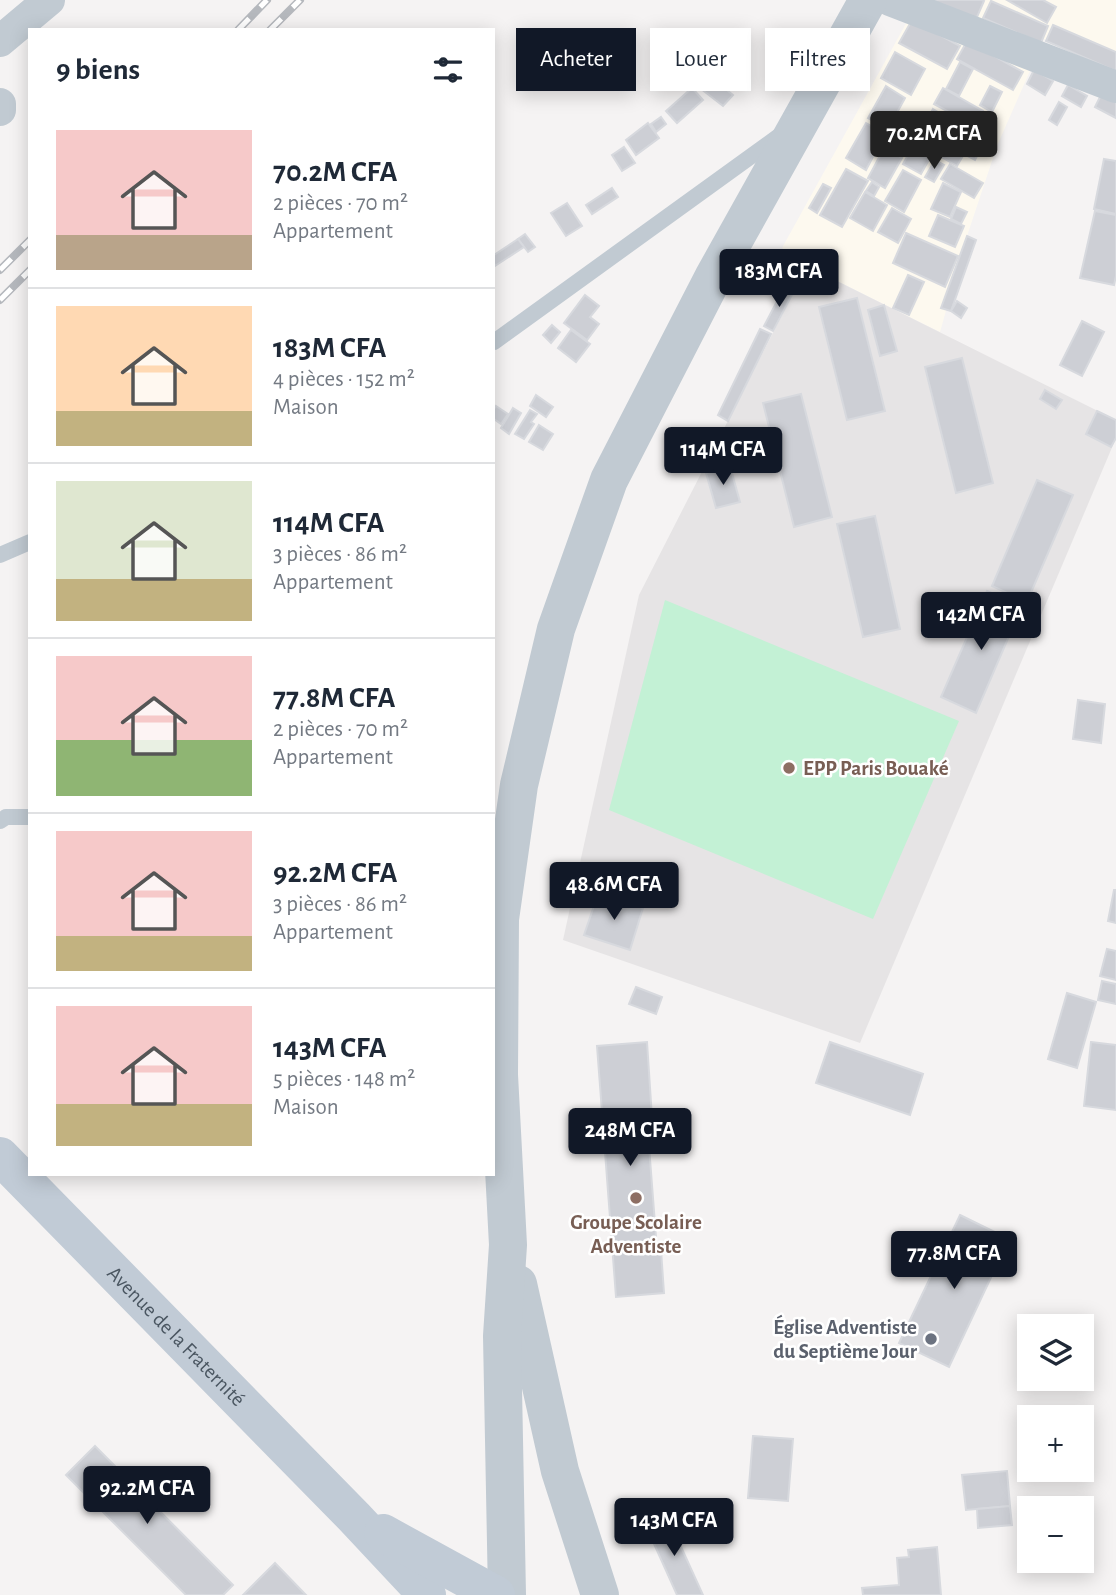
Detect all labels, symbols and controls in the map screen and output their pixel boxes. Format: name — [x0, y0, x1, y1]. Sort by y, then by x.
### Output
chip: Acheter — [516, 28, 636, 91]
chip: Louer — [650, 28, 751, 91]
chip: Filtres — [765, 28, 870, 91]
icon: filters — [429, 51, 467, 89]
text: 9 biens — [56, 55, 140, 85]
pin: 70.2M CFA — [854, 111, 1014, 171]
text: 70.2M CFA — [886, 122, 982, 145]
text: 70.2M CFA — [273, 157, 397, 187]
icon: home — [112, 158, 196, 242]
text: 2 pièces · 70 m² — [273, 192, 408, 215]
text: Appartement — [273, 220, 393, 243]
pin: 183M CFA — [707, 250, 851, 309]
text: 183M CFA — [736, 260, 822, 283]
text: 183M CFA — [273, 333, 386, 363]
icon: home — [112, 334, 196, 418]
text: 4 pièces · 152 m² — [273, 368, 415, 391]
text: Maison — [273, 396, 339, 419]
pin: 114M CFA — [651, 428, 795, 487]
text: 114M CFA — [680, 438, 766, 461]
text: 114M CFA — [273, 508, 385, 538]
icon: home — [112, 509, 196, 593]
text: 3 pièces · 86 m² — [273, 543, 407, 566]
text: Appartement — [273, 571, 393, 594]
pin: 142M CFA — [909, 592, 1053, 652]
text: 142M CFA — [937, 603, 1025, 626]
text: 77.8M CFA — [273, 683, 395, 713]
icon: home — [112, 684, 196, 768]
text: 2 pièces · 70 m² — [273, 718, 408, 741]
text: Appartement — [273, 746, 393, 769]
place label: EPP Paris Bouaké — [803, 758, 949, 779]
marker: EPP Paris Bouaké — [781, 760, 797, 776]
text: 92.2M CFA — [273, 858, 398, 888]
icon: home — [112, 859, 196, 943]
pin: 48.6M CFA — [534, 862, 694, 922]
text: 48.6M CFA — [566, 873, 662, 896]
text: 3 pièces · 86 m² — [273, 893, 407, 916]
text: Appartement — [273, 921, 393, 944]
text: 143M CFA — [273, 1033, 387, 1063]
icon: home — [112, 1034, 196, 1118]
text: 5 pièces · 148 m² — [273, 1068, 415, 1091]
text: Maison — [273, 1096, 339, 1119]
pin: 248M CFA — [558, 1108, 702, 1168]
text: 248M CFA — [584, 1119, 676, 1142]
marker: Groupe Scolaire Adventiste — [628, 1190, 644, 1206]
place label: Groupe Scolaire Adventiste — [570, 1212, 702, 1257]
pin: 77.8M CFA — [874, 1232, 1034, 1291]
text: 77.8M CFA — [907, 1242, 1001, 1265]
street label: Avenue de la Fraternité — [104, 1262, 249, 1410]
place label: Église Adventiste du Septième Jour — [773, 1314, 918, 1362]
map controls — [1017, 1314, 1094, 1573]
button: layers — [1017, 1314, 1094, 1391]
marker: Église Adventiste du Septième Jour — [923, 1331, 939, 1347]
button: + — [1017, 1405, 1094, 1482]
pin: 92.2M CFA — [67, 1466, 227, 1526]
text: 92.2M CFA — [99, 1477, 195, 1500]
button: − — [1017, 1496, 1094, 1573]
pin: 143M CFA — [602, 1498, 746, 1558]
text: 143M CFA — [630, 1509, 718, 1532]

